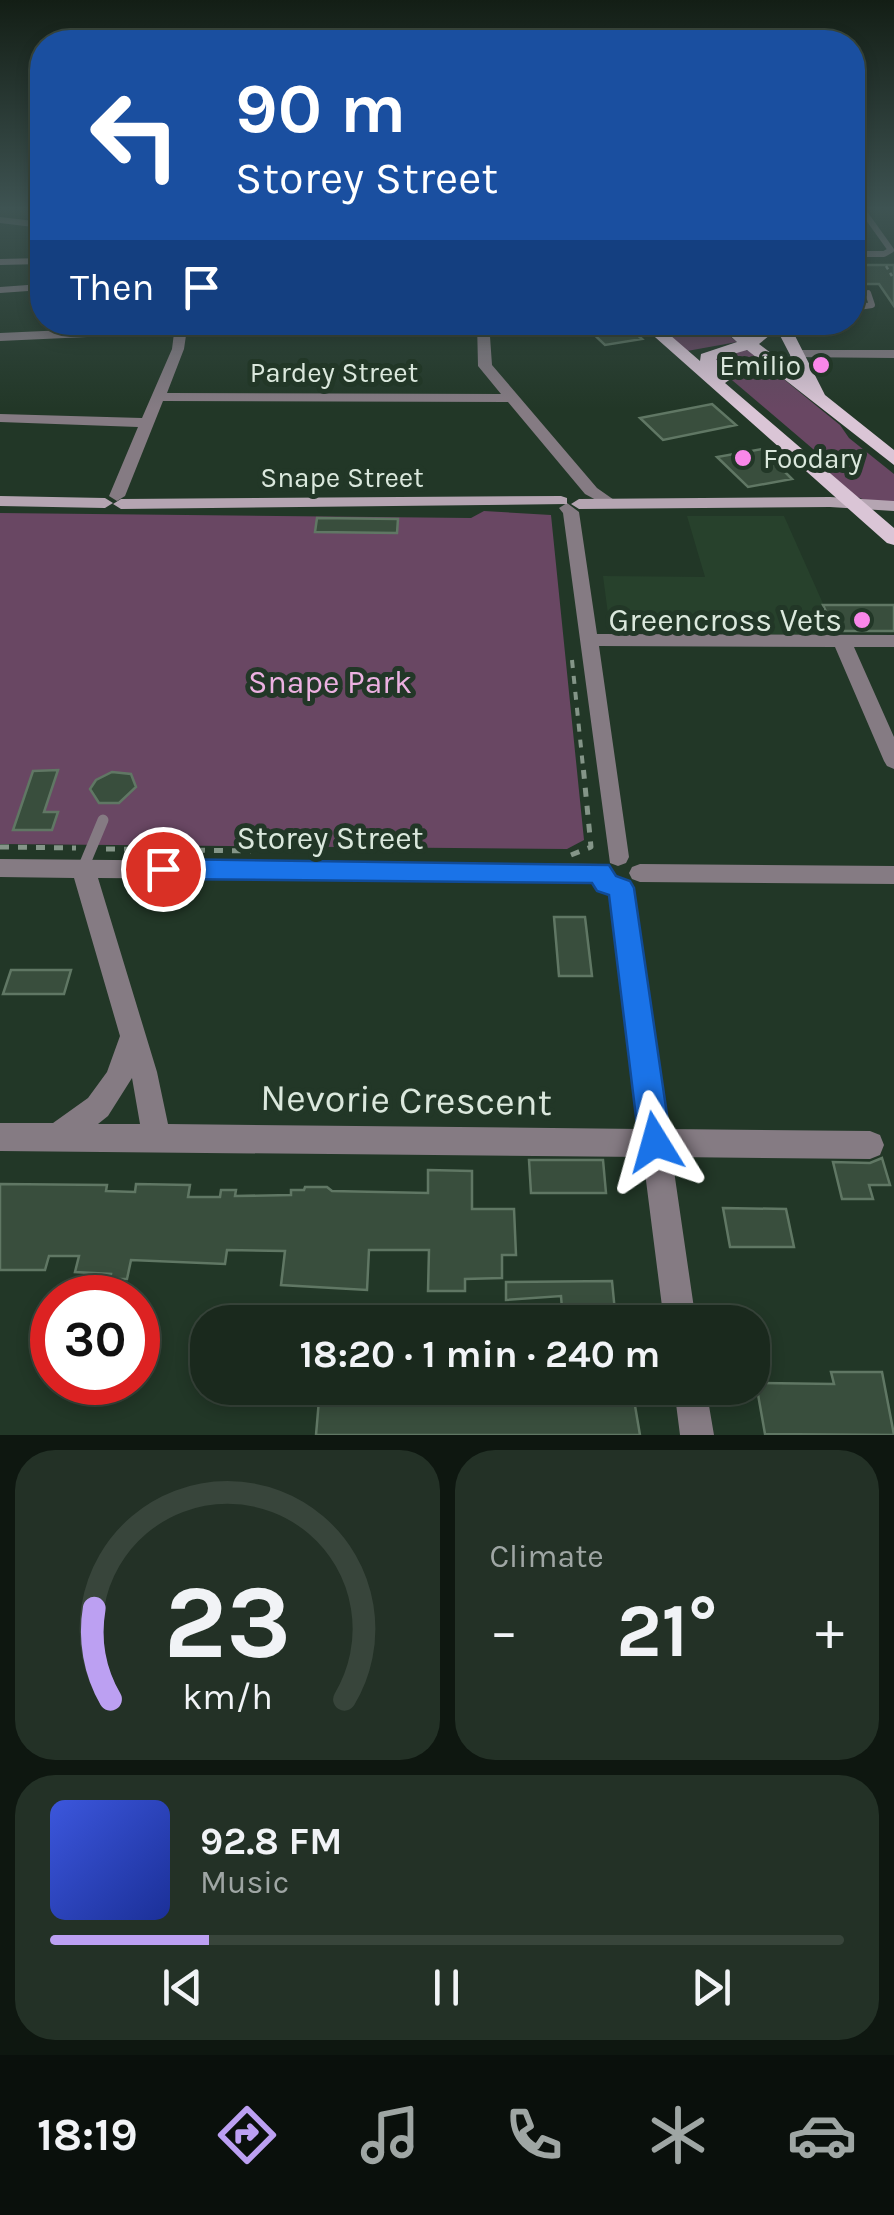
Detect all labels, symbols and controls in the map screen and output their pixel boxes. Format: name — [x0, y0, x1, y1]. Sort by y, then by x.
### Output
text: 90 m — [235, 68, 406, 150]
icon: left — [70, 70, 200, 200]
text: Storey Street — [235, 152, 498, 204]
icon: arrive — [174, 260, 229, 315]
text: Then — [70, 265, 154, 310]
place label: Emilio — [719, 349, 801, 382]
marker: Emilio — [810, 354, 832, 376]
street label: Pardey Street — [250, 356, 418, 389]
place label: Foodary — [763, 442, 863, 475]
marker: Foodary — [732, 447, 754, 469]
street label: Snape Street — [260, 461, 424, 494]
place label: Greencross Vets — [609, 602, 842, 639]
marker: Greencross Vets — [851, 609, 873, 631]
park label: Snape Park — [248, 664, 412, 701]
street label: Storey Street — [236, 820, 424, 857]
pin — [121, 827, 206, 912]
icon: arrive — [136, 842, 191, 897]
street label: Nevorie Crescent — [260, 1075, 552, 1125]
position arrow — [603, 1090, 707, 1194]
speed limit sign: 30 — [30, 1275, 160, 1405]
text: 18:20 · 1 min · 240 m — [300, 1332, 660, 1377]
text: Climate — [490, 1538, 604, 1575]
text: 23 — [163, 1562, 291, 1683]
text: 21° — [616, 1587, 717, 1675]
text: − — [490, 1599, 518, 1663]
text: + — [815, 1599, 844, 1663]
text: km/h — [182, 1676, 273, 1718]
text: 92.8 FM — [200, 1819, 343, 1864]
text: Music — [200, 1864, 289, 1901]
icon: previous — [155, 1960, 210, 2015]
icon: pause — [419, 1960, 474, 2015]
icon: next — [684, 1960, 739, 2015]
icon: directions — [212, 2100, 282, 2170]
icon: music — [355, 2100, 425, 2170]
icon: phone — [499, 2100, 569, 2170]
icon: climate — [643, 2100, 713, 2170]
icon: car — [787, 2100, 857, 2170]
text: 18:19 — [37, 2109, 138, 2161]

